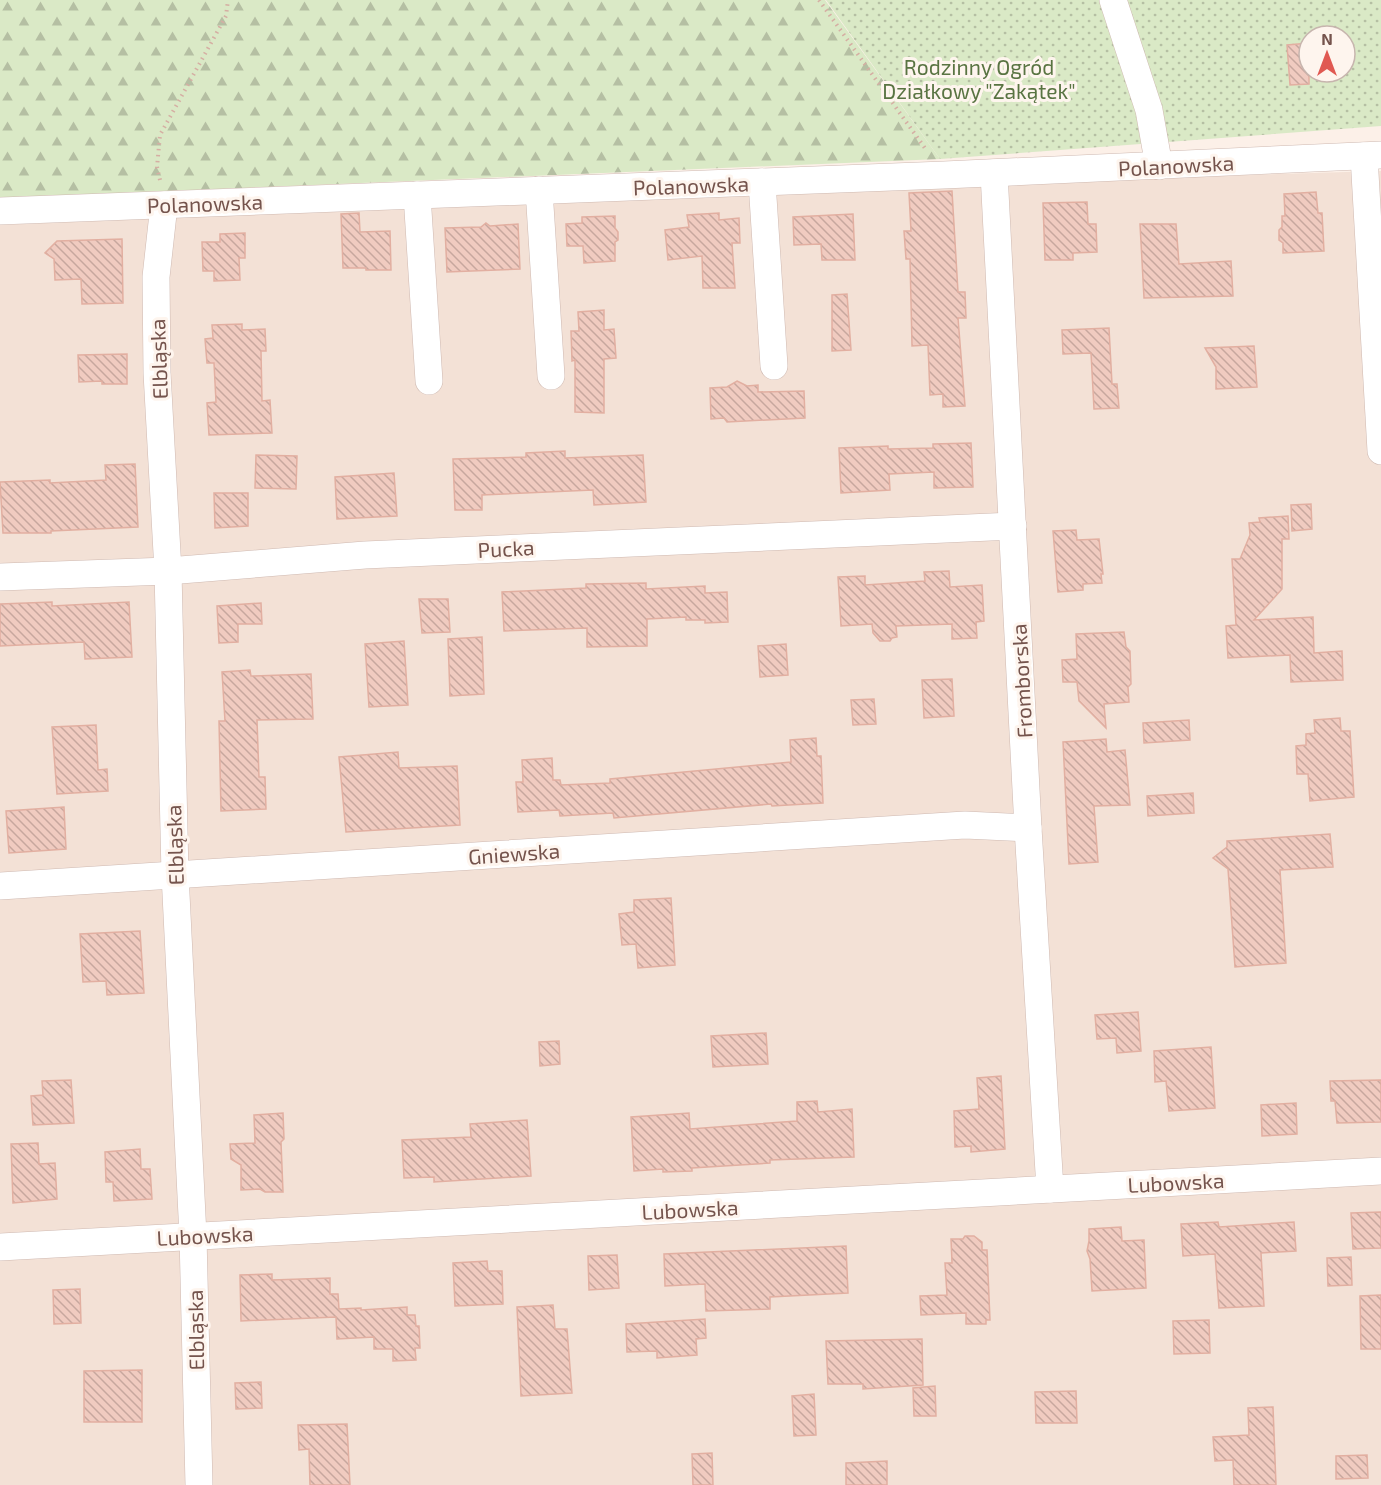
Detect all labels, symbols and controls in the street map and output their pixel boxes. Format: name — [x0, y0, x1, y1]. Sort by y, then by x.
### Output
north arrow — [1297, 24, 1357, 84]
text: N — [1321, 29, 1333, 48]
park label: Rodzinny Ogród Działkowy "Zakątek" — [882, 54, 1076, 103]
street label: Polanowska — [1117, 149, 1235, 181]
street label: Polanowska — [632, 170, 750, 200]
street label: Polanowska — [146, 188, 264, 218]
street label: Elbląska — [144, 318, 172, 400]
street label: Pucka — [477, 534, 535, 562]
street label: Fromborska — [1006, 623, 1036, 739]
street label: Elbląska — [160, 804, 188, 886]
street label: Gniewska — [467, 837, 561, 869]
street label: Lubowska — [1127, 1167, 1225, 1197]
street label: Lubowska — [641, 1194, 739, 1224]
street label: Lubowska — [156, 1220, 254, 1250]
street label: Elbląska — [182, 1289, 208, 1371]

